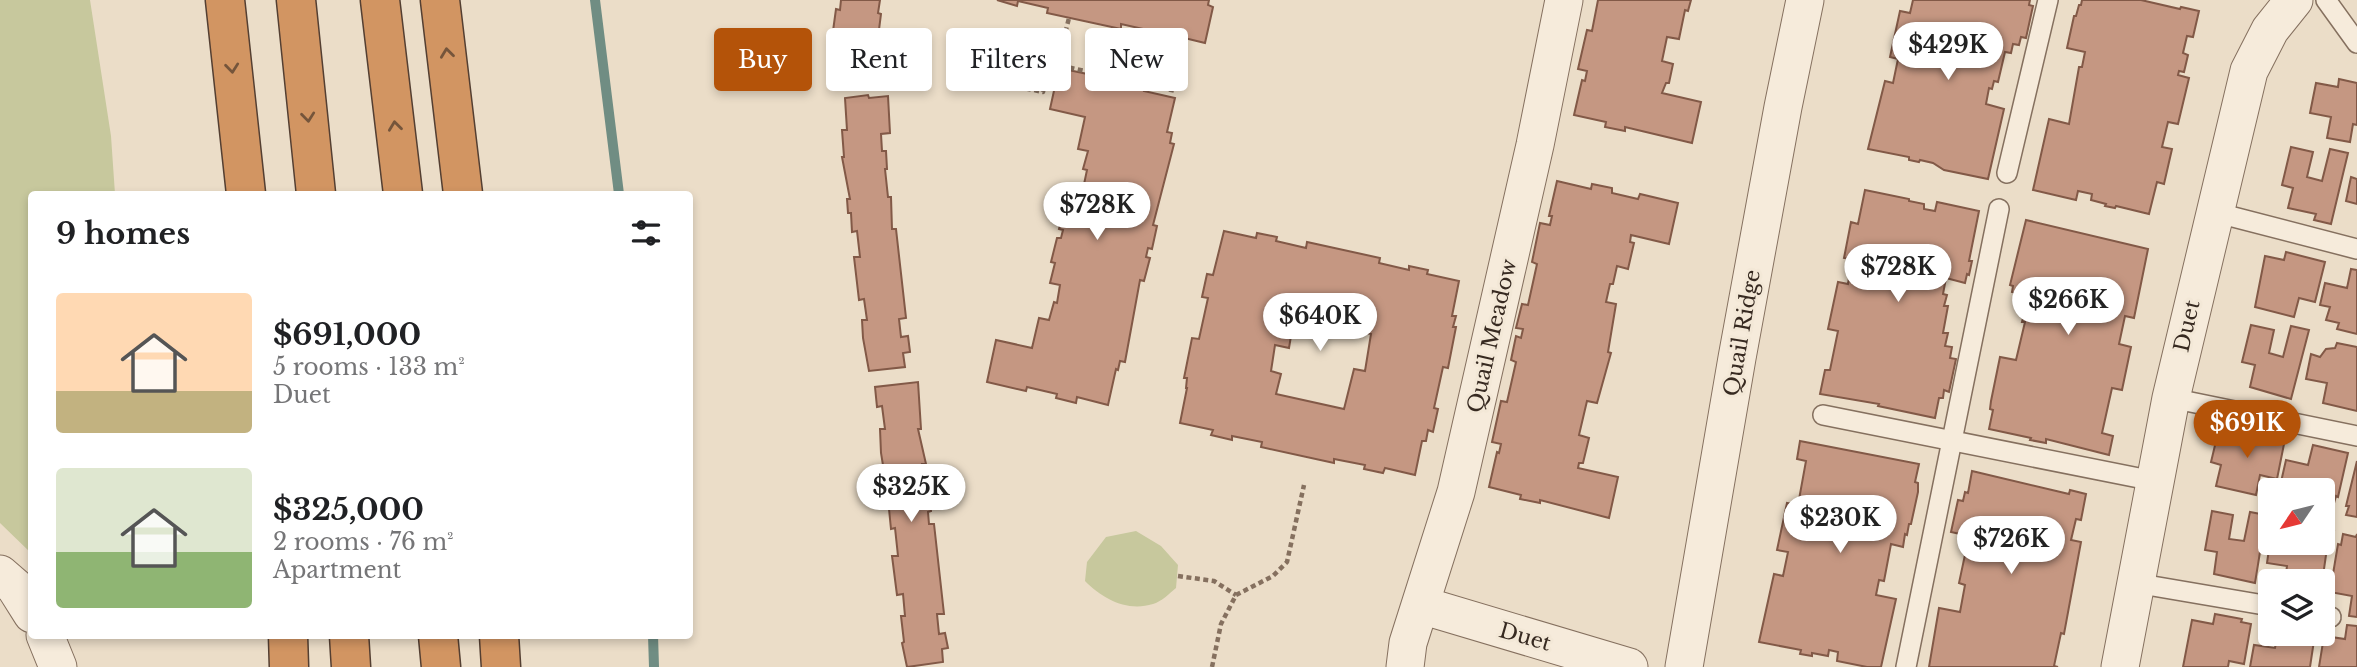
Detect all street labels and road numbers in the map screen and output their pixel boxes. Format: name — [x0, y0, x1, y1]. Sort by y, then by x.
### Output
street label: Quail Meadow — [1462, 256, 1522, 415]
street label: Quail Ridge — [1718, 268, 1766, 398]
street label: Duet — [2168, 297, 2206, 355]
street label: Duet — [1496, 617, 1554, 657]

